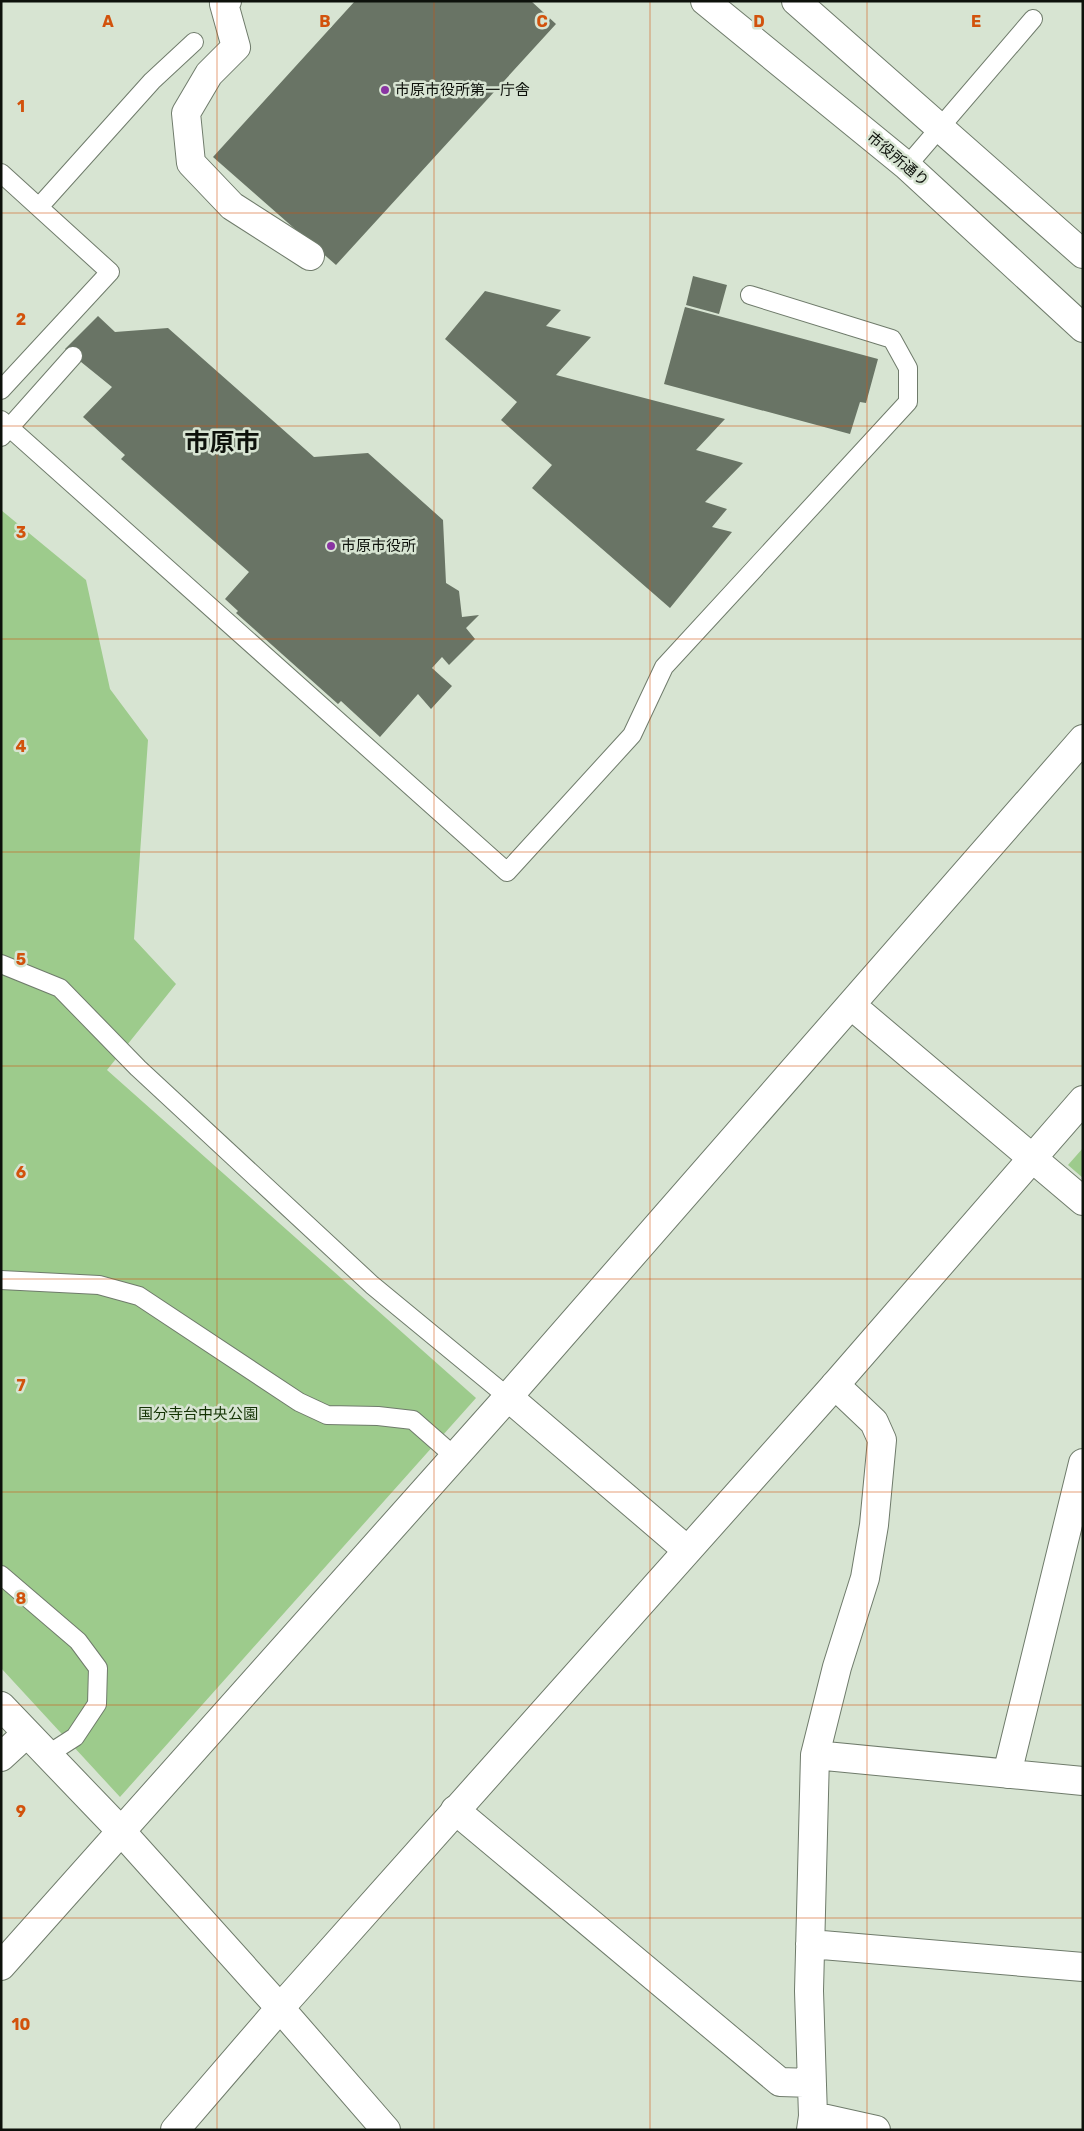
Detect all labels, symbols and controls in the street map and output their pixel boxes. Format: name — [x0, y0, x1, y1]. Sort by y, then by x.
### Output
text: A — [102, 12, 114, 31]
text: B — [319, 12, 331, 31]
text: C — [536, 12, 548, 31]
text: D — [753, 12, 765, 31]
text: E — [971, 12, 981, 31]
place label: 市原市役所第一庁舎 — [395, 81, 530, 99]
marker: 市原市役所第一庁舎 — [379, 84, 391, 96]
text: 1 — [17, 97, 25, 116]
street label: 市役所通り — [863, 128, 933, 190]
text: 2 — [16, 310, 26, 329]
district label: 市原市 — [184, 428, 260, 457]
text: 3 — [16, 523, 26, 542]
place label: 市原市役所 — [341, 537, 416, 555]
marker: 市原市役所 — [325, 540, 337, 552]
text: 4 — [16, 737, 27, 756]
text: 5 — [16, 950, 26, 969]
text: 6 — [16, 1163, 26, 1182]
text: 7 — [16, 1376, 26, 1395]
park label: 国分寺台中央公園 — [138, 1405, 258, 1423]
text: 8 — [16, 1589, 27, 1608]
text: 9 — [16, 1802, 26, 1821]
text: 10 — [12, 2015, 31, 2034]

